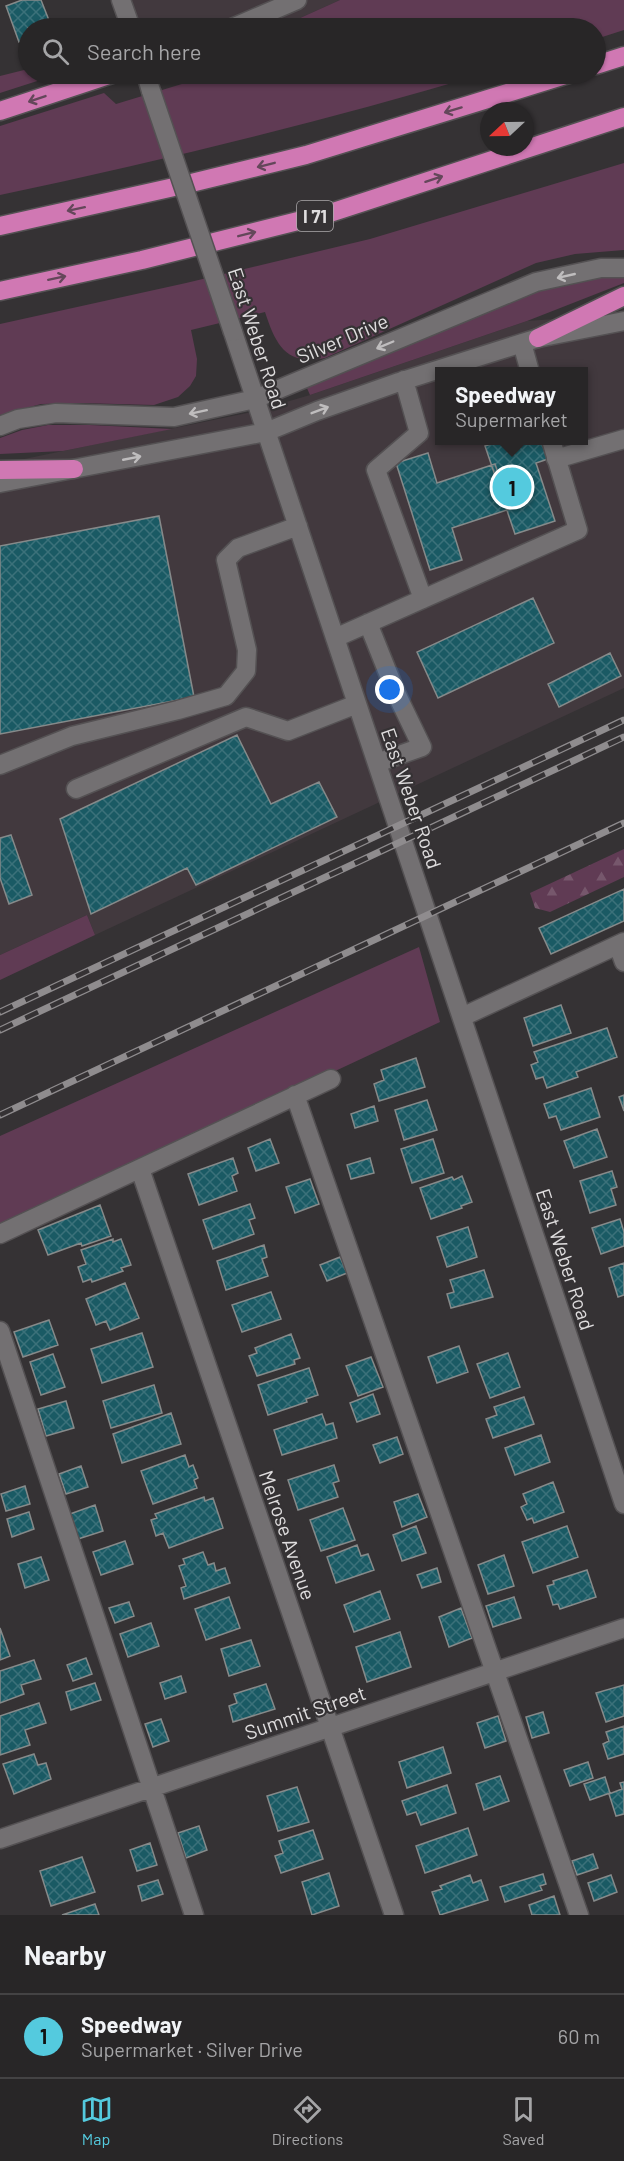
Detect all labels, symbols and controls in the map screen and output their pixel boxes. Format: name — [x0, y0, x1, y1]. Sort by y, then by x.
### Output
search box — [18, 18, 606, 84]
icon: search — [39, 35, 72, 68]
text: Search here — [87, 38, 201, 64]
one-way arrow — [28, 94, 47, 105]
north arrow — [480, 102, 534, 156]
one-way arrow — [444, 105, 463, 116]
one-way arrow — [257, 160, 276, 171]
one-way arrow — [424, 173, 443, 184]
road number: I 71 — [297, 201, 333, 231]
one-way arrow — [67, 204, 86, 216]
one-way arrow — [237, 227, 256, 239]
street label: East Weber Road — [224, 264, 292, 412]
one-way arrow — [557, 270, 576, 282]
one-way arrow — [47, 272, 66, 284]
street label: Silver Drive — [293, 308, 391, 368]
one-way arrow — [376, 340, 394, 351]
popup — [435, 367, 588, 445]
text: Speedway — [455, 381, 556, 407]
one-way arrow — [310, 404, 329, 415]
one-way arrow — [188, 406, 207, 418]
text: Supermarket — [455, 407, 568, 431]
one-way arrow — [121, 452, 141, 463]
pin: 1 — [492, 464, 532, 510]
your location — [375, 675, 404, 704]
street label: East Weber Road — [377, 724, 447, 872]
street label: East Weber Road — [532, 1185, 600, 1333]
street label: Melrose Avenue — [255, 1467, 321, 1603]
street label: Summit Street — [241, 1680, 369, 1744]
text: Nearby — [24, 1939, 106, 1970]
text: Speedway — [81, 2011, 182, 2037]
text: 1 — [40, 2024, 47, 2048]
text: 60 m — [558, 2024, 600, 2048]
text: Supermarket · Silver Drive — [81, 2037, 303, 2061]
tab: Map — [80, 2093, 113, 2148]
tab: Directions — [272, 2093, 343, 2148]
tab: Saved — [502, 2093, 544, 2148]

